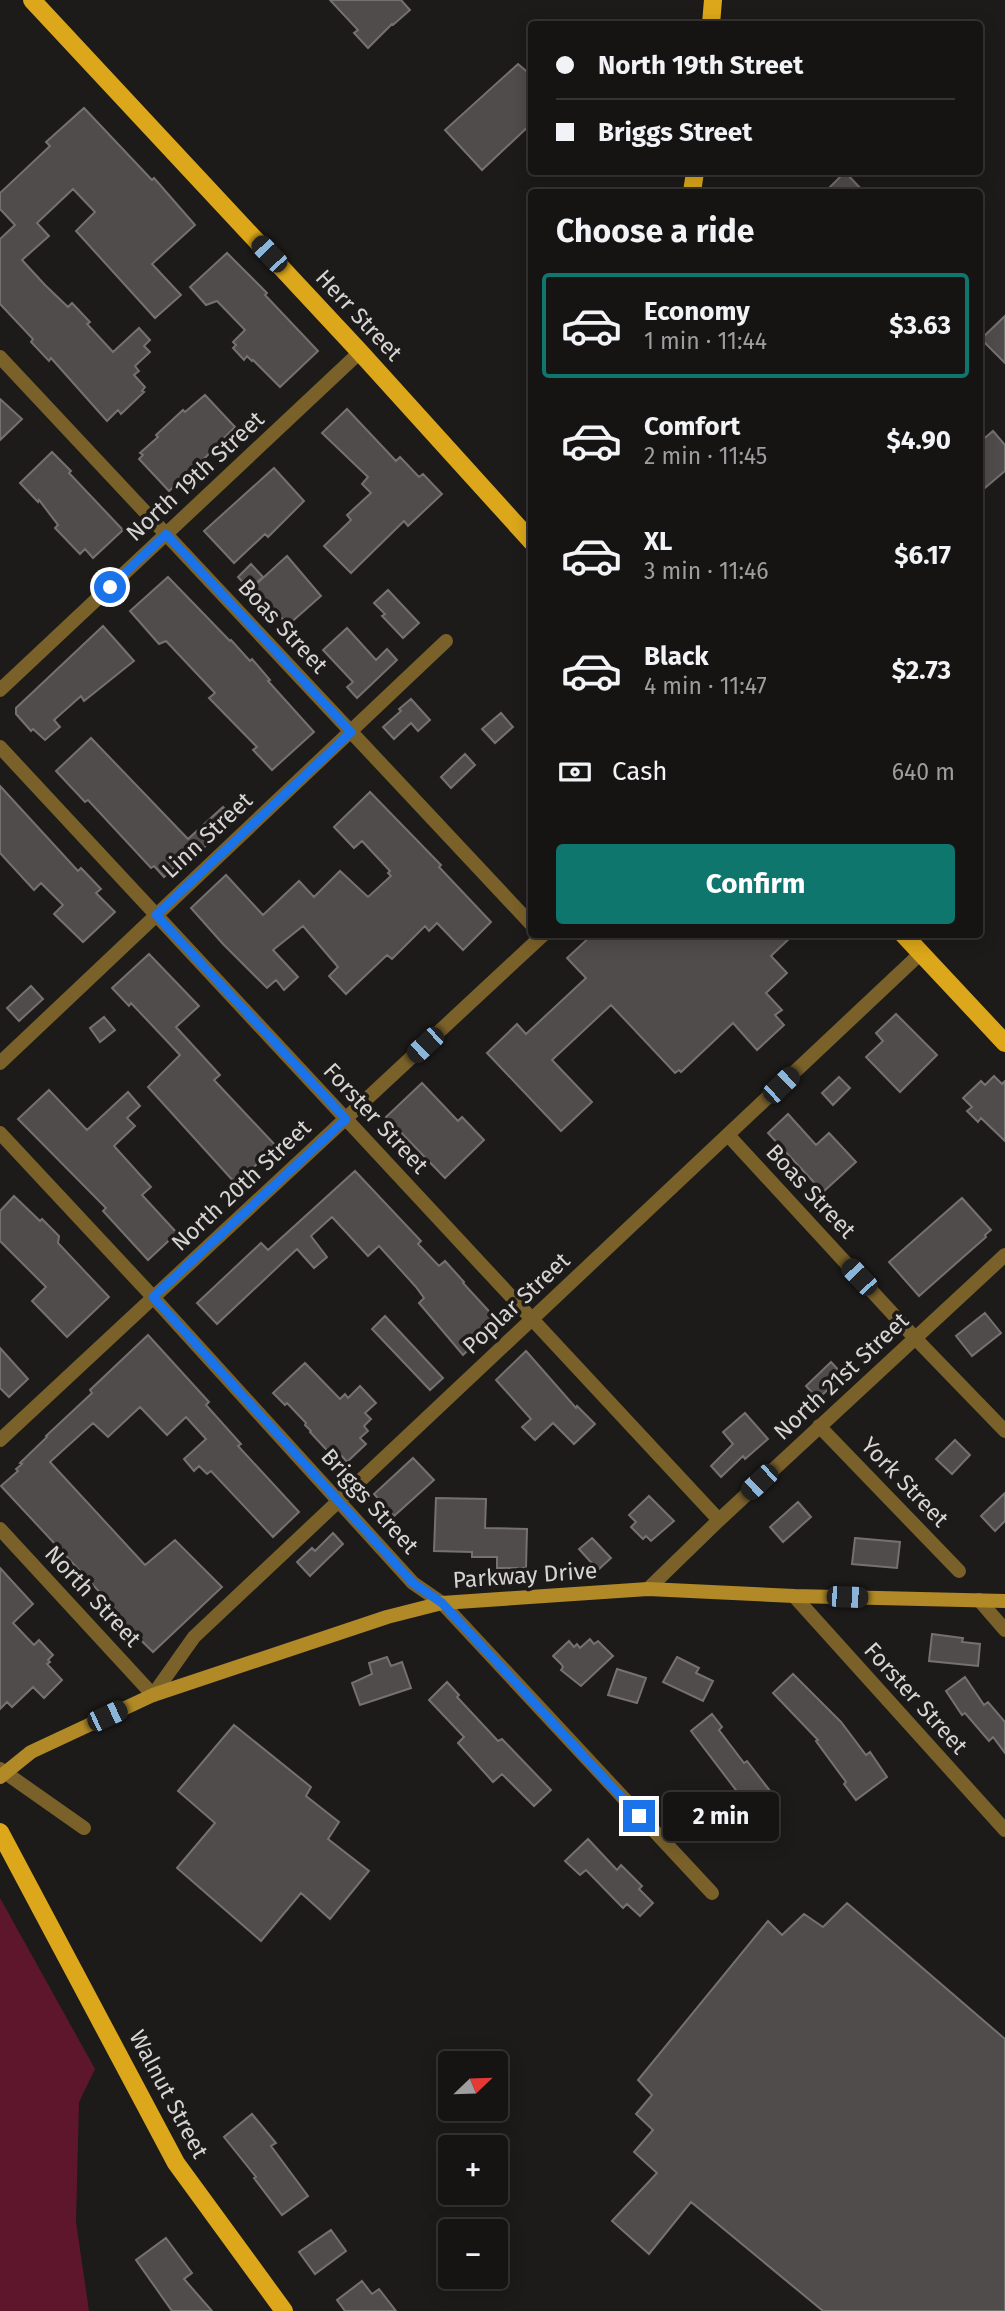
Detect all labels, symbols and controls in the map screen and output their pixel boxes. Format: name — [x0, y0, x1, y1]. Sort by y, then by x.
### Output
text: North 19th Street — [598, 50, 803, 81]
text: Briggs Street — [598, 117, 752, 148]
text: Choose a ride — [556, 212, 754, 250]
car — [247, 231, 292, 277]
street label: Herr Street — [310, 264, 409, 367]
icon: car — [560, 294, 623, 357]
text: Economy — [644, 296, 750, 327]
text: $3.63 — [889, 310, 951, 341]
text: 1 min · 11:44 — [644, 327, 767, 355]
street label: North 19th Street — [120, 405, 270, 547]
icon: car — [560, 409, 623, 472]
text: Comfort — [644, 411, 740, 442]
text: $4.90 — [887, 425, 951, 456]
text: 2 min · 11:45 — [644, 442, 767, 470]
icon: car — [560, 524, 623, 587]
text: XL — [644, 526, 672, 557]
text: $6.17 — [894, 540, 951, 571]
text: 3 min · 11:46 — [644, 557, 768, 585]
route start — [94, 571, 126, 603]
street label: Boas Street — [232, 573, 334, 679]
icon: car — [560, 639, 623, 702]
text: Black — [644, 641, 709, 672]
text: $2.73 — [892, 655, 951, 686]
text: 4 min · 11:47 — [644, 672, 767, 700]
icon: cash — [556, 753, 594, 791]
text: Cash — [612, 756, 668, 787]
text: 640 m — [892, 758, 955, 786]
street label: Linn Street — [156, 786, 259, 884]
button: Confirm — [556, 844, 955, 924]
car — [403, 1023, 448, 1067]
street label: Forster Street — [318, 1057, 435, 1180]
car — [759, 1063, 804, 1107]
street label: North 20th Street — [165, 1113, 317, 1257]
street label: Boas Street — [760, 1138, 862, 1244]
street label: Poplar Street — [457, 1246, 576, 1360]
car — [837, 1254, 882, 1300]
street label: North 21st Street — [768, 1306, 915, 1446]
street label: York Street — [855, 1431, 955, 1533]
street label: Briggs Street — [315, 1442, 425, 1560]
car — [737, 1460, 782, 1504]
street label: North Street — [39, 1540, 147, 1653]
street label: Parkway Drive — [452, 1556, 598, 1594]
car — [826, 1586, 869, 1608]
street label: Forster Street — [858, 1636, 974, 1760]
car — [84, 1698, 131, 1734]
callout: 2 min — [664, 1792, 779, 1840]
route end — [623, 1800, 655, 1832]
text: 2 min — [693, 1802, 749, 1830]
street label: Walnut Street — [124, 2025, 215, 2163]
north arrow — [438, 2051, 508, 2121]
map controls — [438, 2051, 508, 2289]
button: + — [438, 2135, 508, 2205]
button: − — [438, 2219, 508, 2289]

